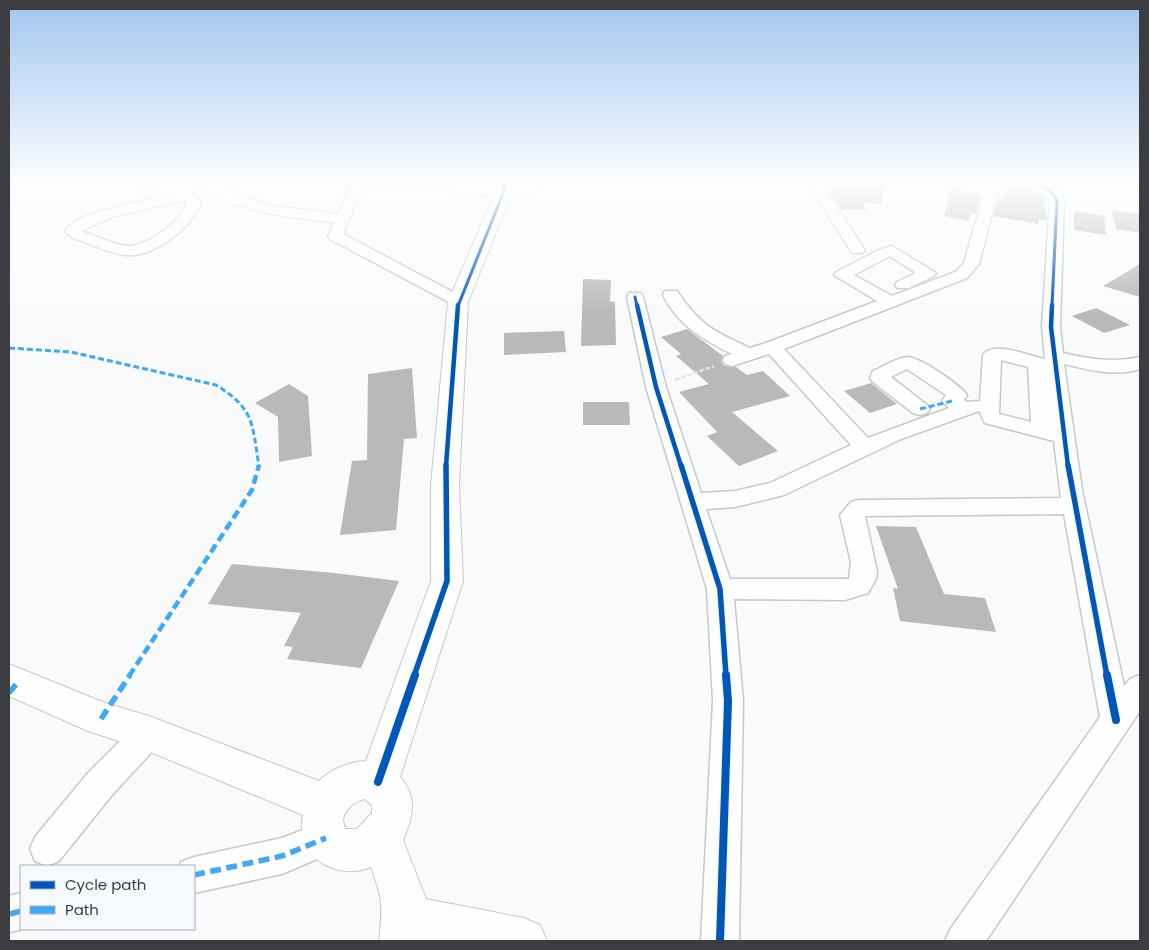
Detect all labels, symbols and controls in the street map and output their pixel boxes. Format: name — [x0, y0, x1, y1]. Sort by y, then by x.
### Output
legend — [20, 865, 195, 930]
text: Cycle path — [65, 874, 146, 895]
text: Path — [65, 899, 99, 920]

